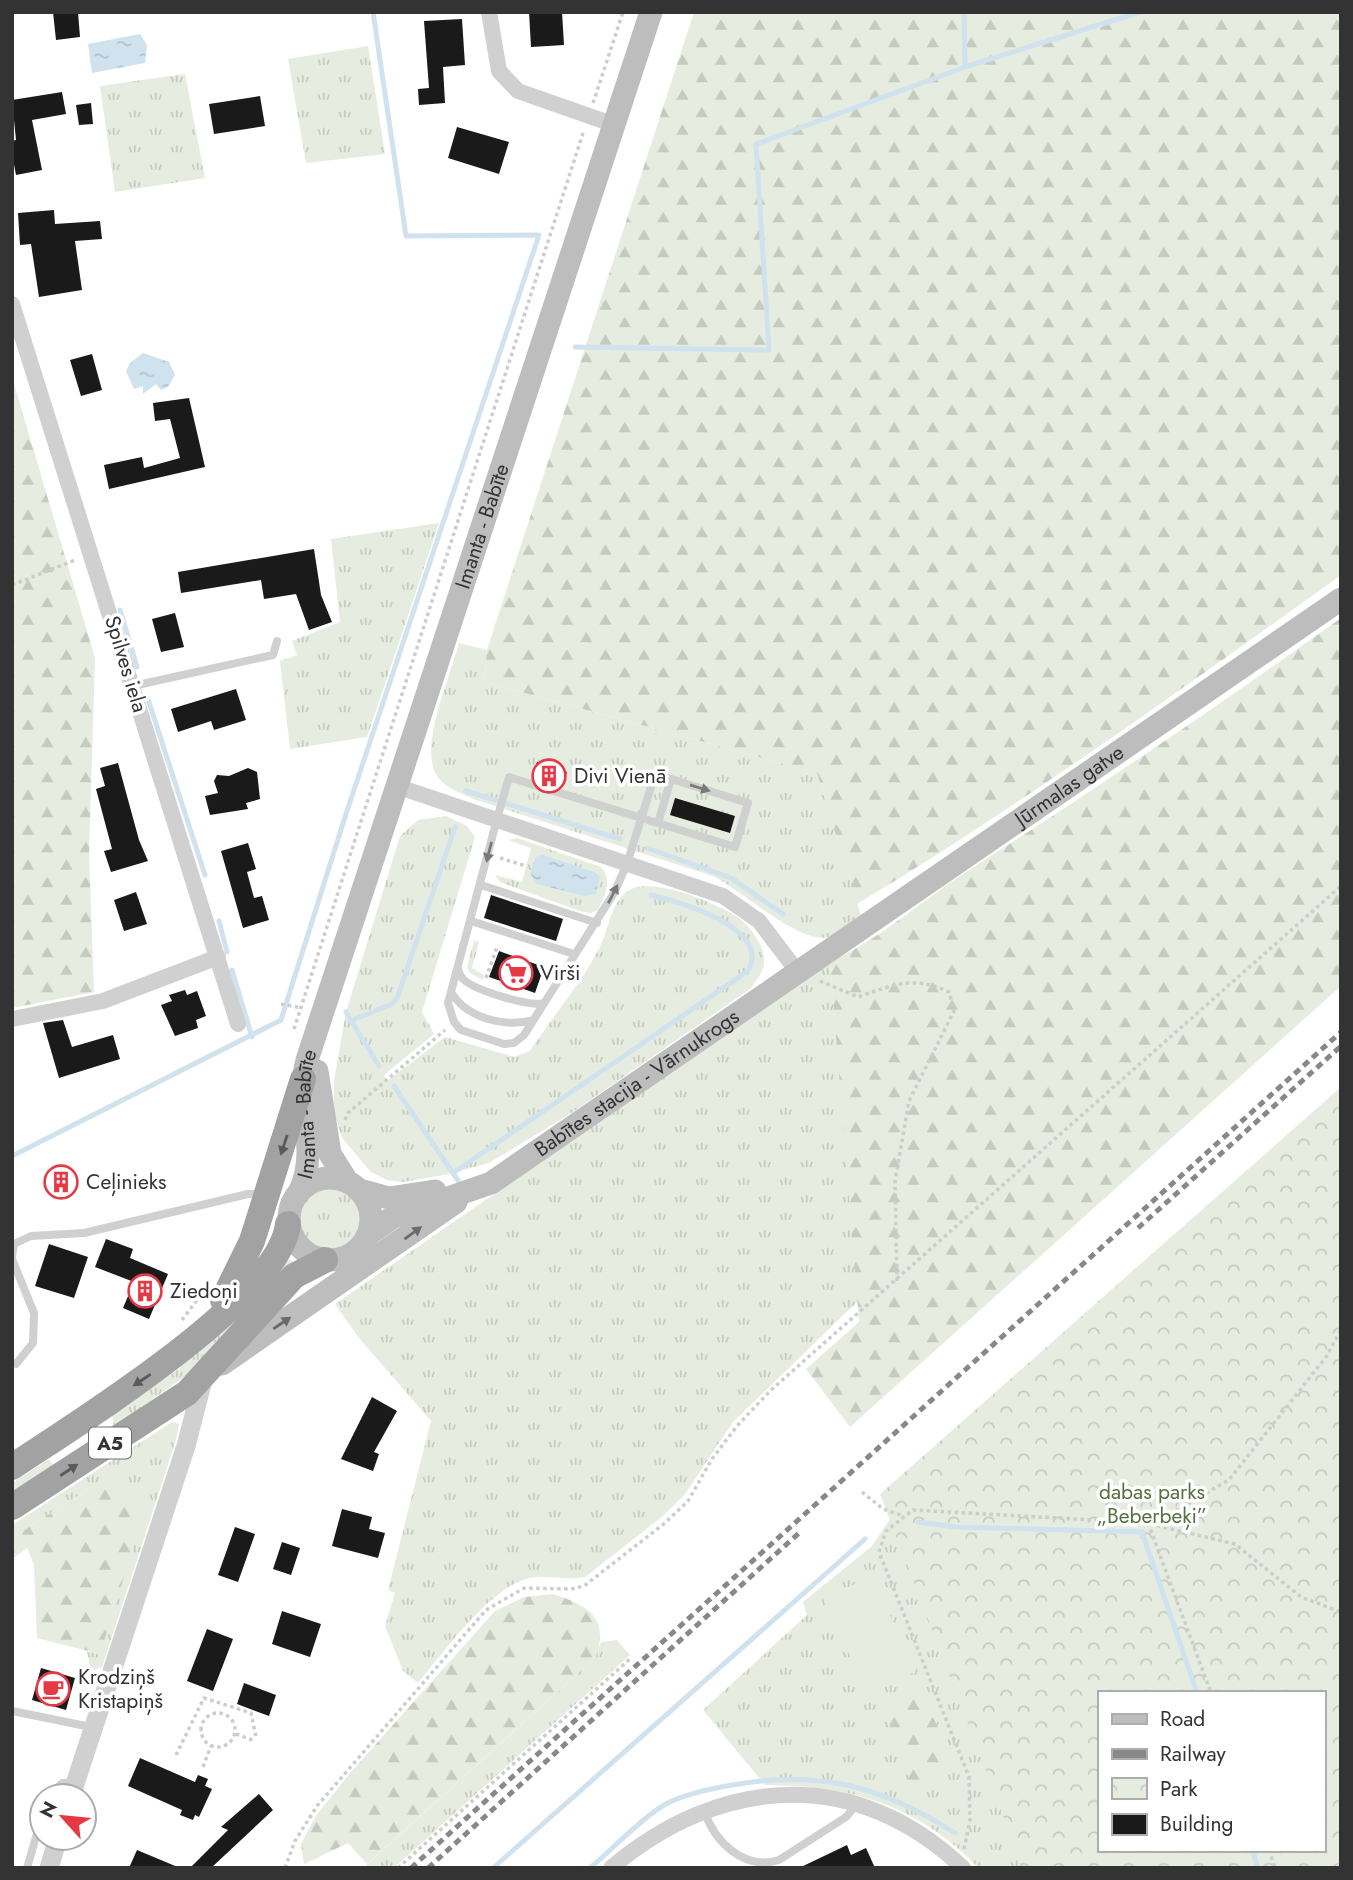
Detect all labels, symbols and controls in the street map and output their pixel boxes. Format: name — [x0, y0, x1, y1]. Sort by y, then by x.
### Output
street label: Imanta - Babīte — [448, 460, 517, 593]
street label: Spilves iela — [97, 612, 155, 716]
street label: Jūrmalas gatve — [1006, 737, 1130, 835]
building icon: Divi Vienā — [530, 757, 568, 795]
place label: Divi Vienā — [574, 761, 666, 791]
one-way arrow — [689, 783, 710, 794]
one-way arrow — [483, 841, 494, 863]
one-way arrow — [607, 884, 618, 904]
supermarket icon: Virši — [497, 954, 535, 992]
place label: Virši — [540, 958, 580, 988]
street label: Babītes stacija - Vārnukrogs — [528, 1002, 745, 1164]
street label: Imanta - Babīte — [288, 1045, 325, 1182]
one-way arrow — [278, 1134, 289, 1155]
building icon: Ceļinieks — [42, 1163, 80, 1201]
place label: Ceļinieks — [86, 1167, 167, 1197]
one-way arrow — [404, 1226, 422, 1240]
building icon: Ziedoņi — [126, 1272, 164, 1310]
place label: Ziedoņi — [170, 1276, 238, 1306]
one-way arrow — [273, 1317, 292, 1330]
one-way arrow — [133, 1373, 151, 1387]
road number: A5 — [89, 1428, 131, 1458]
one-way arrow — [60, 1464, 79, 1477]
park label: dabas parks „Beberbeķi” — [1097, 1477, 1207, 1531]
place label: Krodziņš Kristapiņš — [78, 1662, 163, 1716]
cafe icon: Krodziņš Kristapiņš — [34, 1670, 72, 1708]
legend — [1098, 1691, 1325, 1852]
text: Road — [1160, 1704, 1205, 1734]
text: Railway — [1160, 1739, 1226, 1769]
text: Park — [1160, 1774, 1198, 1804]
north arrow — [28, 1782, 98, 1852]
text: N — [33, 1797, 64, 1822]
text: Building — [1160, 1809, 1233, 1839]

